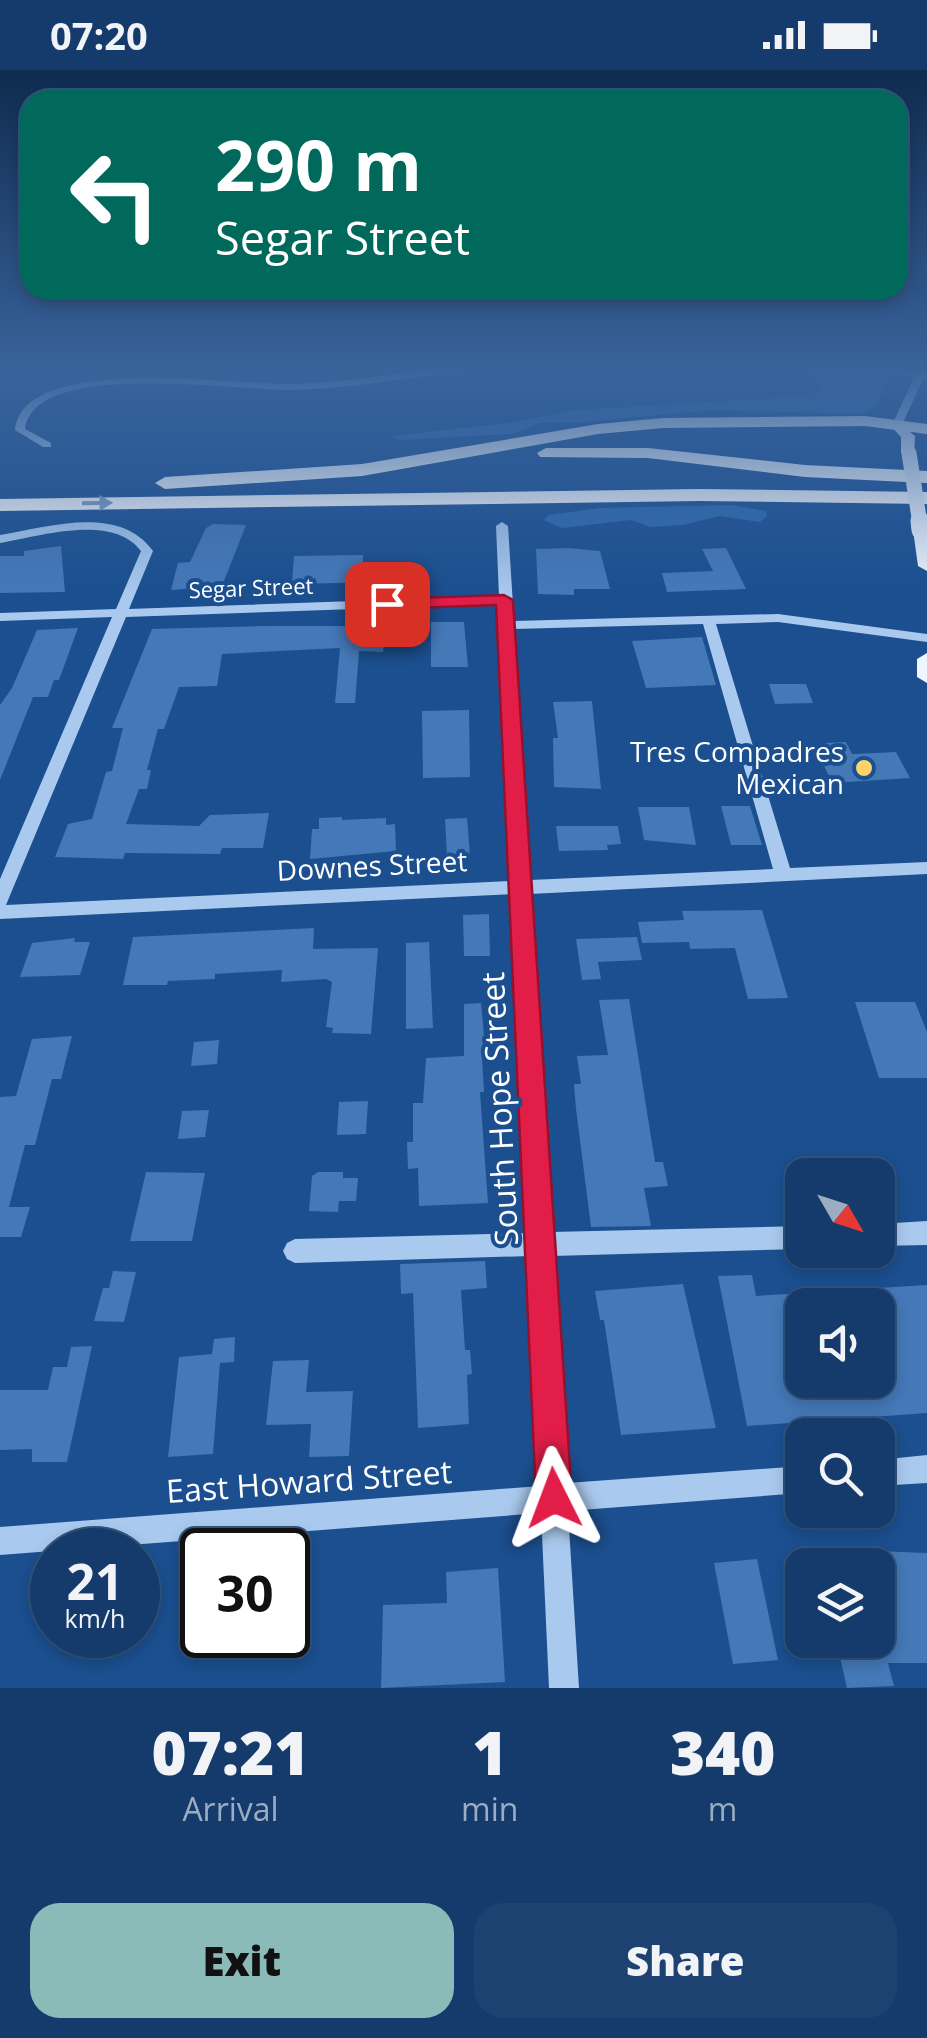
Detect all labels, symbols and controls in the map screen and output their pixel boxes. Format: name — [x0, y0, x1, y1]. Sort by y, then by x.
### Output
text: 07:20 — [50, 9, 148, 61]
text: 290 m — [215, 116, 422, 212]
icon: left — [50, 130, 180, 260]
text: Segar Street — [215, 207, 470, 268]
one-way arrow — [82, 495, 114, 511]
pin — [345, 562, 430, 647]
street label: Segar Street — [188, 570, 314, 604]
icon: arrive — [360, 577, 415, 632]
place label: Tres Compadres Mexican — [630, 732, 844, 802]
marker: Tres Compadres Mexican — [853, 757, 875, 779]
street label: Downes Street — [276, 841, 468, 889]
street label: South Hope Street — [470, 971, 527, 1247]
north arrow — [785, 1158, 895, 1268]
map controls — [785, 1158, 895, 1658]
button: sound — [785, 1288, 895, 1398]
button: search — [785, 1418, 895, 1528]
position arrow — [502, 1446, 606, 1550]
street label: East Howard Street — [165, 1449, 453, 1512]
speed limit sign: 30 — [180, 1528, 310, 1658]
text: 21 — [66, 1547, 124, 1615]
button: layers — [785, 1548, 895, 1658]
text: km/h — [65, 1601, 125, 1635]
text: 07:21 — [152, 1711, 310, 1793]
text: 1 — [472, 1711, 507, 1793]
text: 340 — [670, 1711, 775, 1793]
text: Arrival — [182, 1787, 279, 1830]
text: min — [461, 1787, 518, 1830]
text: m — [708, 1787, 737, 1830]
button: Exit — [30, 1903, 454, 2018]
button: Share — [474, 1903, 897, 2018]

